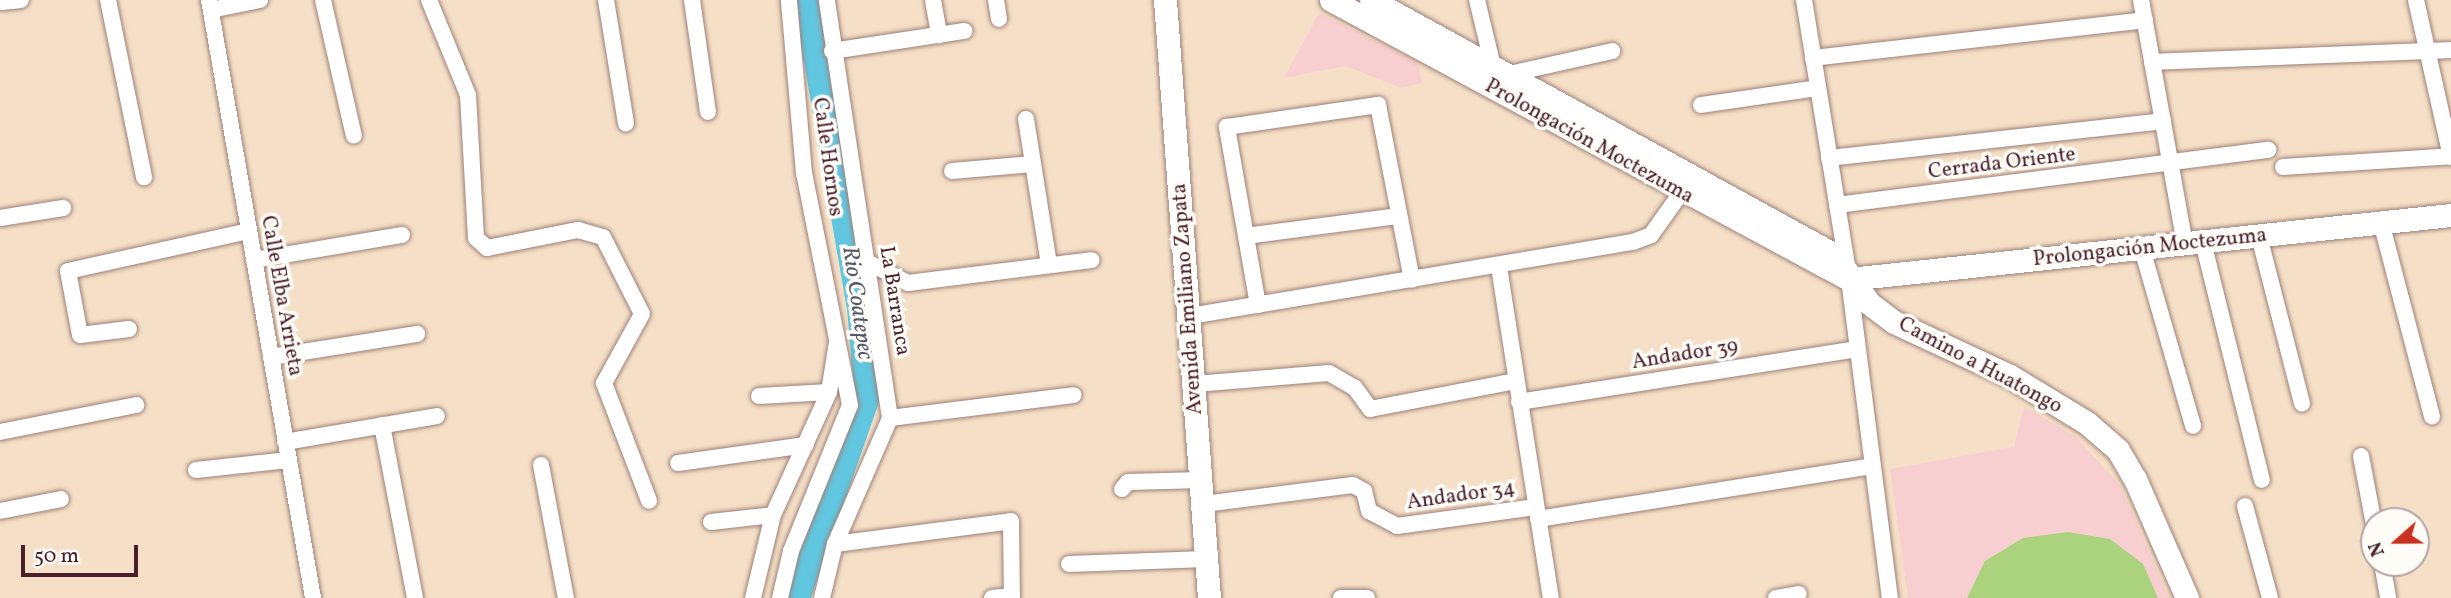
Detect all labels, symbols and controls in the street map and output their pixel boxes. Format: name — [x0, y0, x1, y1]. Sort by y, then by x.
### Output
street label: Prolongación Moctezuma — [1480, 74, 1698, 210]
street label: Calle Hornos — [806, 96, 848, 218]
street label: Cerrada Oriente — [1927, 142, 2077, 186]
street label: Avenida Emiliano Zapata — [1167, 182, 1209, 416]
street label: Calle Elba Arrieta — [254, 214, 308, 378]
street label: Prolongación Moctezuma — [2032, 223, 2268, 273]
water label: Rio Coatepec — [835, 245, 879, 361]
street label: La Barranca — [873, 245, 915, 357]
street label: Camino a Huatongo — [1894, 312, 2066, 420]
street label: Andador 39 — [1630, 334, 1740, 376]
street label: Andador 34 — [1405, 476, 1517, 516]
north arrow — [2360, 507, 2430, 577]
scale bar — [24, 532, 142, 576]
text: N — [2363, 538, 2392, 560]
text: 50 m — [34, 542, 79, 571]

